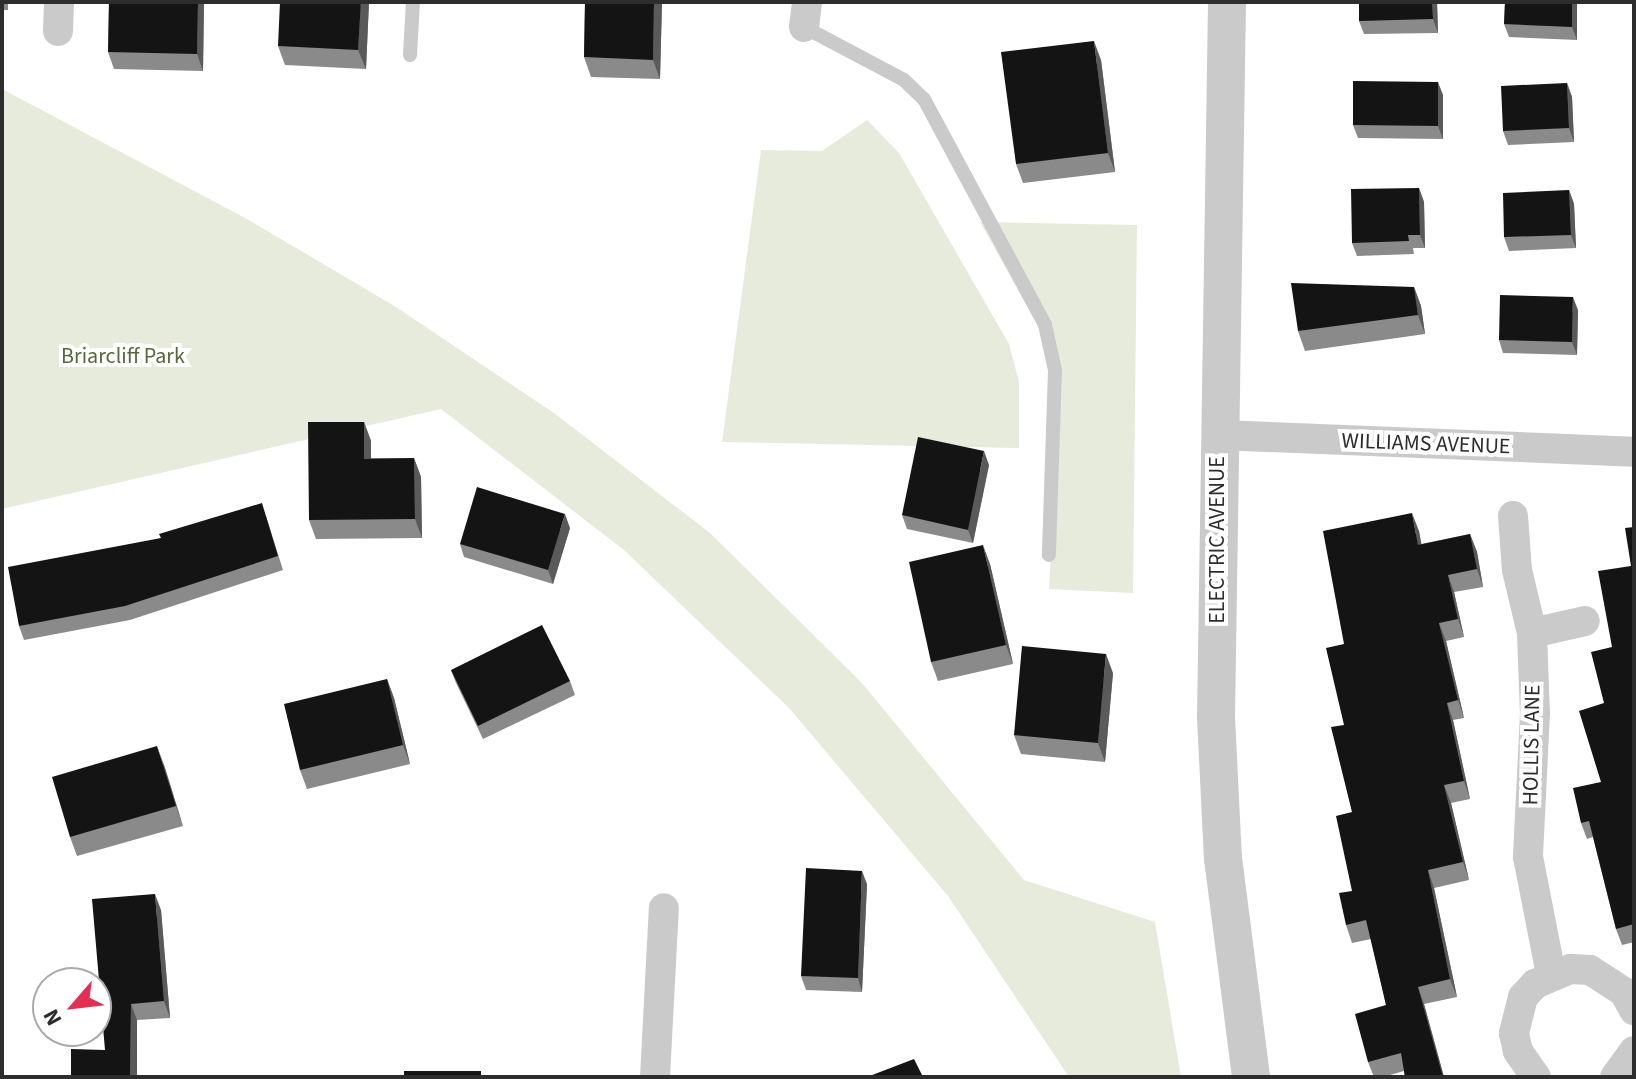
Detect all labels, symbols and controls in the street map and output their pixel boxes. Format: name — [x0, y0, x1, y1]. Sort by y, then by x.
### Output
park label: Briarcliff Park — [61, 344, 185, 370]
street label: WILLIAMS AVENUE — [1341, 428, 1511, 460]
street label: ELECTRIC AVENUE — [1205, 456, 1231, 624]
street label: HOLLIS LANE — [1518, 684, 1546, 806]
north arrow — [32, 967, 112, 1047]
text: N — [35, 1003, 70, 1031]

